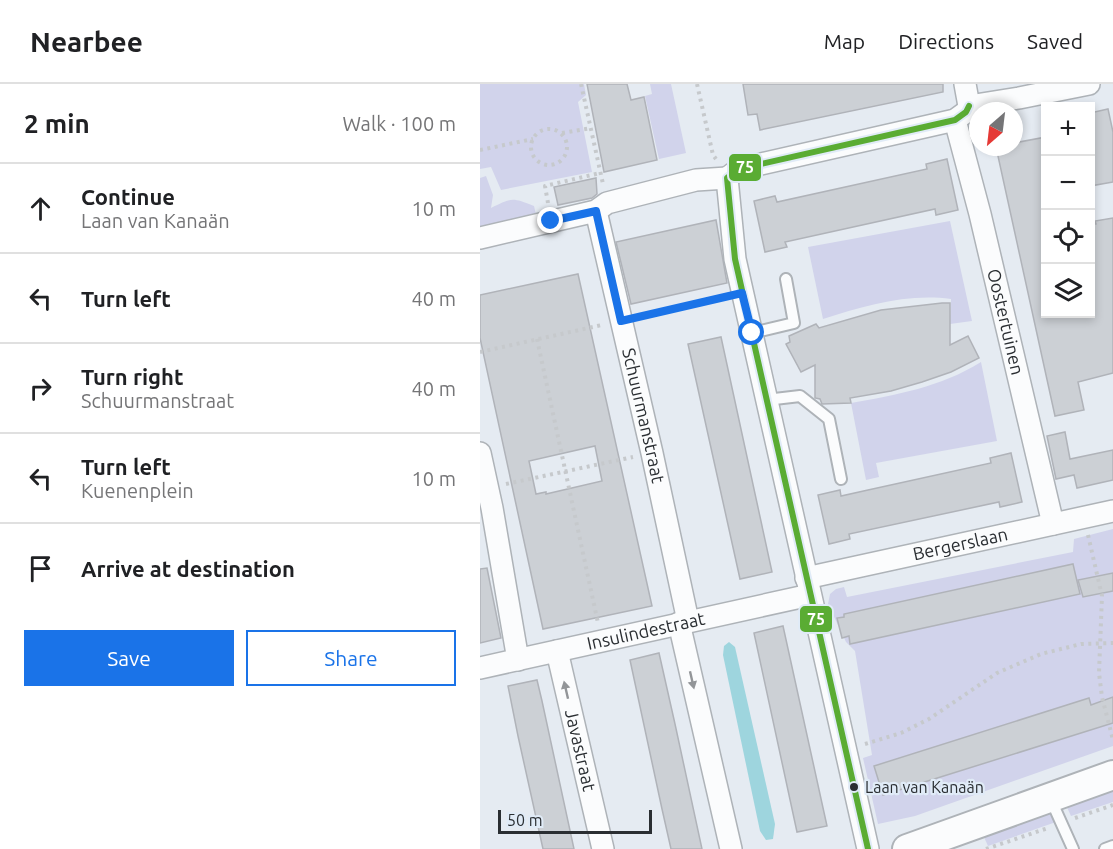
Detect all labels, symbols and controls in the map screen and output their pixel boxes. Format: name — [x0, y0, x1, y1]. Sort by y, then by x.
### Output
text: Nearbee — [30, 26, 143, 57]
text: Map — [824, 29, 865, 53]
text: Directions — [898, 29, 994, 53]
text: Saved — [1027, 29, 1083, 53]
north arrow — [969, 102, 1023, 156]
map controls — [1041, 102, 1095, 318]
button: + — [1041, 102, 1095, 156]
text: 2 min — [24, 109, 90, 138]
text: Walk · 100 m — [343, 112, 456, 135]
line badge: 75 — [728, 153, 762, 182]
button: − — [1041, 156, 1095, 210]
text: 75 — [736, 158, 754, 176]
text: Continue — [81, 184, 175, 209]
icon: ahead — [24, 192, 57, 225]
text: 10 m — [412, 197, 456, 220]
route end — [537, 207, 563, 233]
text: Laan van Kanaän — [81, 209, 230, 232]
button: locate — [1041, 210, 1095, 264]
button: layers — [1041, 264, 1095, 318]
street label: Oostertuinen — [984, 267, 1029, 377]
icon: left — [24, 282, 57, 315]
text: Turn left — [81, 286, 171, 311]
text: 40 m — [412, 287, 456, 310]
route start — [738, 319, 764, 345]
street label: Schuurmanstraat — [619, 346, 669, 485]
text: Turn right — [81, 364, 183, 389]
icon: right — [24, 372, 57, 405]
text: 40 m — [412, 377, 456, 400]
text: Schuurmanstraat — [81, 389, 234, 412]
text: Turn left — [81, 454, 171, 479]
icon: left — [24, 462, 57, 495]
text: 10 m — [412, 467, 456, 490]
text: Kuenenplein — [81, 479, 194, 502]
street label: Bergerslaan — [911, 523, 1010, 563]
icon: arrive — [24, 552, 57, 585]
text: Arrive at destination — [81, 556, 295, 581]
line badge: 75 — [799, 605, 833, 633]
street label: Insulindestraat — [585, 608, 707, 653]
text: 75 — [807, 610, 825, 628]
button: Save — [24, 630, 234, 686]
button: Share — [246, 630, 456, 686]
one-way arrow — [688, 671, 698, 689]
one-way arrow — [561, 680, 570, 699]
street label: Javastraat — [562, 707, 600, 793]
place label: Laan van Kanaän — [865, 778, 984, 796]
marker: Laan van Kanaän — [848, 781, 860, 793]
scale bar — [498, 807, 652, 834]
text: 50 m — [507, 811, 543, 829]

